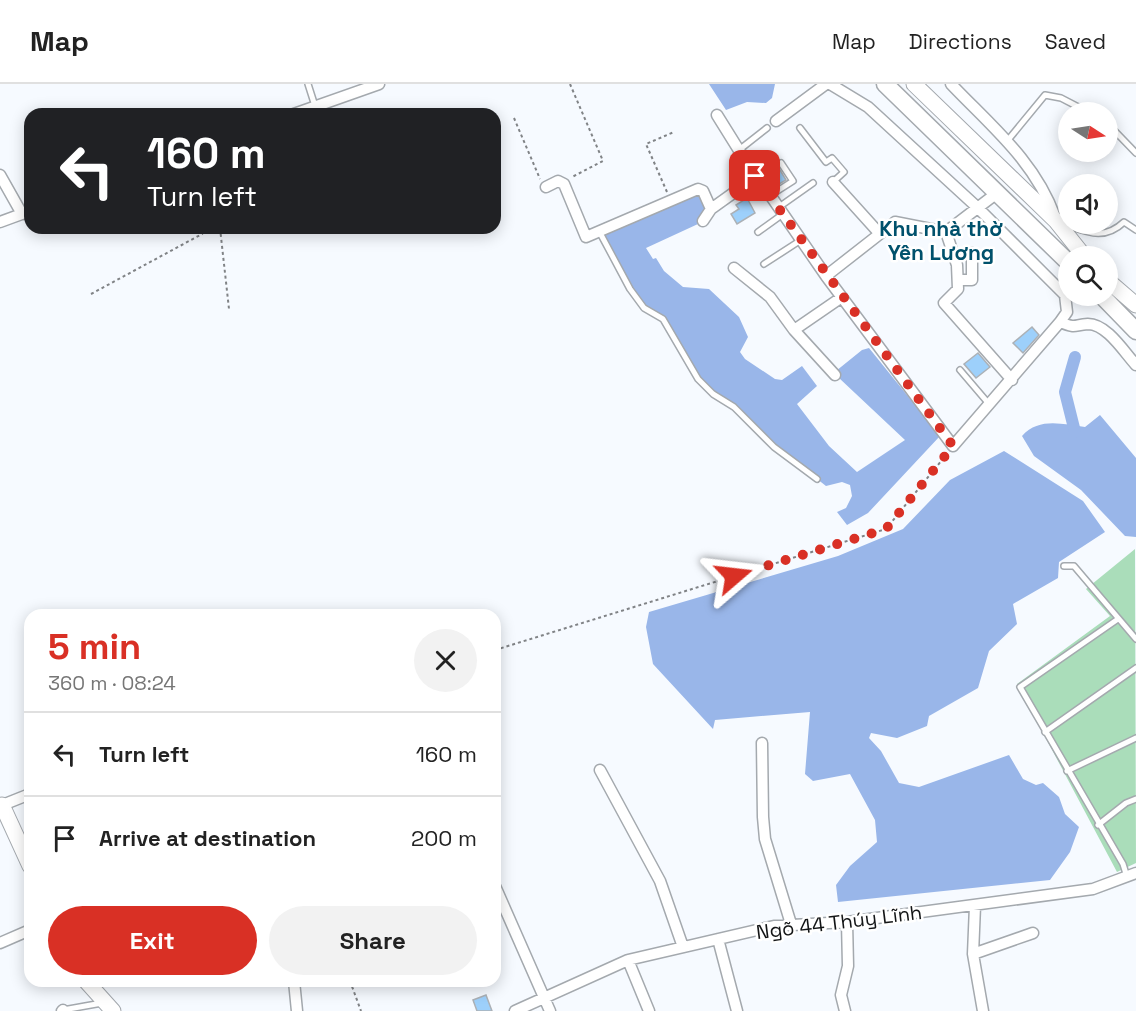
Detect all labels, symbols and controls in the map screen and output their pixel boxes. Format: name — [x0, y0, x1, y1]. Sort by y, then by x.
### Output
text: Map — [30, 23, 89, 59]
text: Map — [832, 28, 876, 55]
text: Directions — [909, 28, 1012, 55]
text: Saved — [1045, 28, 1106, 55]
north arrow — [1058, 102, 1118, 162]
map controls — [1058, 102, 1118, 306]
text: 160 m — [147, 127, 266, 180]
icon: left — [48, 132, 126, 210]
pin — [729, 150, 780, 201]
icon: arrive — [738, 159, 771, 192]
button: sound — [1058, 174, 1118, 234]
text: Turn left — [147, 179, 257, 214]
district label: Khu nhà thờ Yên Lương — [879, 215, 1003, 266]
button: search — [1058, 246, 1118, 306]
position arrow — [702, 544, 766, 608]
text: 5 min — [48, 624, 141, 670]
button: close — [414, 629, 477, 692]
text: 360 m · 08:24 — [48, 670, 176, 696]
icon: left — [48, 738, 81, 771]
text: Turn left — [99, 740, 189, 768]
text: 160 m — [416, 740, 477, 768]
icon: arrive — [48, 822, 81, 855]
text: Arrive at destination — [99, 824, 316, 852]
text: 200 m — [411, 824, 477, 852]
street label: Ngõ 44 Thúy Lĩnh — [754, 899, 924, 945]
button: Exit — [48, 906, 257, 975]
button: Share — [269, 906, 477, 975]

